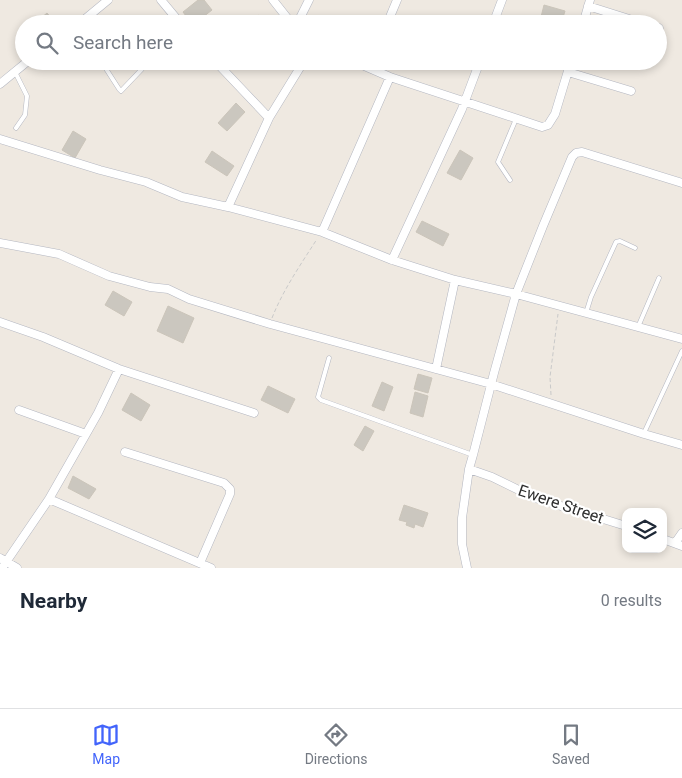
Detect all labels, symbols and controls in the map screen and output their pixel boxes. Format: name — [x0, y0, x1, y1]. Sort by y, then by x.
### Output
search box — [15, 15, 667, 70]
icon: search — [33, 29, 61, 57]
text: Search here — [73, 31, 173, 54]
street label: Ewere Street — [516, 480, 606, 528]
map controls — [622, 508, 667, 553]
button: layers — [622, 508, 667, 553]
text: Nearby — [20, 589, 87, 613]
text: 0 results — [601, 591, 662, 610]
tab: Map — [92, 721, 120, 767]
tab: Directions — [305, 721, 368, 767]
tab: Saved — [552, 721, 590, 767]

